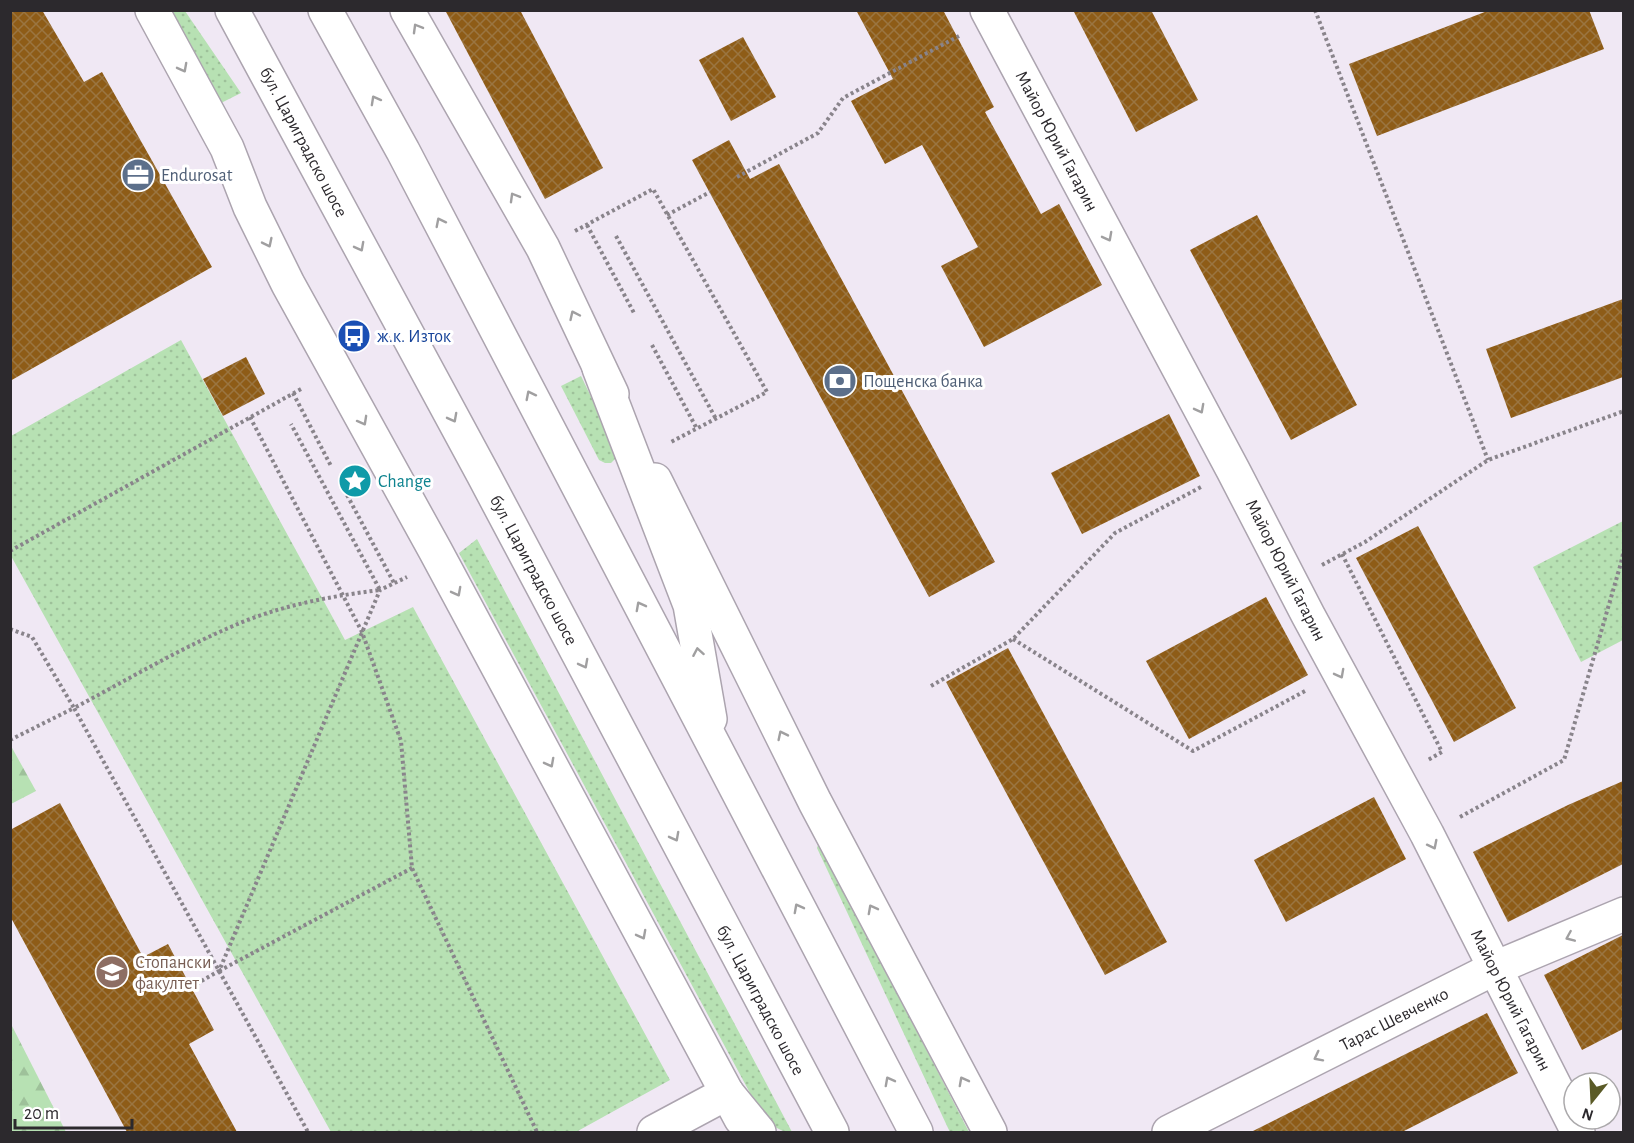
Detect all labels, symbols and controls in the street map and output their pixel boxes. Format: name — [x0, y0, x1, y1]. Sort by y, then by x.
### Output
one-way arrow — [413, 24, 424, 34]
one-way arrow — [176, 61, 188, 72]
street label: бул. Цариградско шосе — [256, 64, 351, 220]
street label: Майор Юрий Гагарин — [1011, 68, 1101, 215]
one-way arrow — [371, 95, 382, 106]
office icon: Endurosat — [120, 157, 156, 193]
place label: Endurosat — [161, 167, 233, 185]
one-way arrow — [510, 193, 521, 203]
one-way arrow — [436, 217, 447, 228]
one-way arrow — [1101, 230, 1112, 241]
one-way arrow — [261, 237, 272, 247]
one-way arrow — [353, 240, 364, 251]
one-way arrow — [570, 310, 582, 321]
bus stop icon: ж.к. Изток — [336, 318, 372, 354]
place label: ж.к. Изток — [377, 328, 452, 346]
bank icon: Пощенска банка — [822, 363, 858, 399]
place label: Пощенска банка — [863, 372, 983, 391]
one-way arrow — [526, 390, 537, 401]
one-way arrow — [1193, 402, 1204, 413]
one-way arrow — [446, 412, 457, 422]
one-way arrow — [355, 415, 367, 425]
place icon: Change — [337, 463, 373, 499]
place label: Change — [378, 473, 431, 491]
street label: бул. Цариградско шосе — [486, 492, 581, 648]
street label: Майор Юрий Гагарин — [1242, 497, 1329, 644]
one-way arrow — [450, 586, 461, 596]
one-way arrow — [636, 602, 647, 612]
one-way arrow — [692, 647, 705, 657]
one-way arrow — [577, 658, 588, 669]
one-way arrow — [1333, 668, 1344, 678]
one-way arrow — [778, 731, 789, 742]
one-way arrow — [543, 757, 554, 768]
one-way arrow — [668, 831, 679, 841]
one-way arrow — [1426, 839, 1437, 850]
one-way arrow — [794, 904, 805, 914]
one-way arrow — [868, 904, 879, 915]
street label: бул. Цариградско шосе — [713, 922, 808, 1078]
street label: Майор Юрий Гагарин — [1467, 927, 1554, 1074]
one-way arrow — [635, 929, 646, 939]
one-way arrow — [1565, 930, 1576, 942]
school or university icon: Стопански факултет — [94, 954, 130, 990]
place label: Стопански факултет — [135, 954, 212, 993]
street label: Тарас Шевченко — [1337, 985, 1451, 1055]
one-way arrow — [1314, 1050, 1325, 1062]
north arrow — [1562, 1071, 1622, 1131]
one-way arrow — [884, 1076, 896, 1087]
one-way arrow — [959, 1077, 970, 1087]
scale bar — [15, 1092, 132, 1130]
text: 20 m — [24, 1105, 59, 1123]
text: N — [1580, 1105, 1595, 1124]

